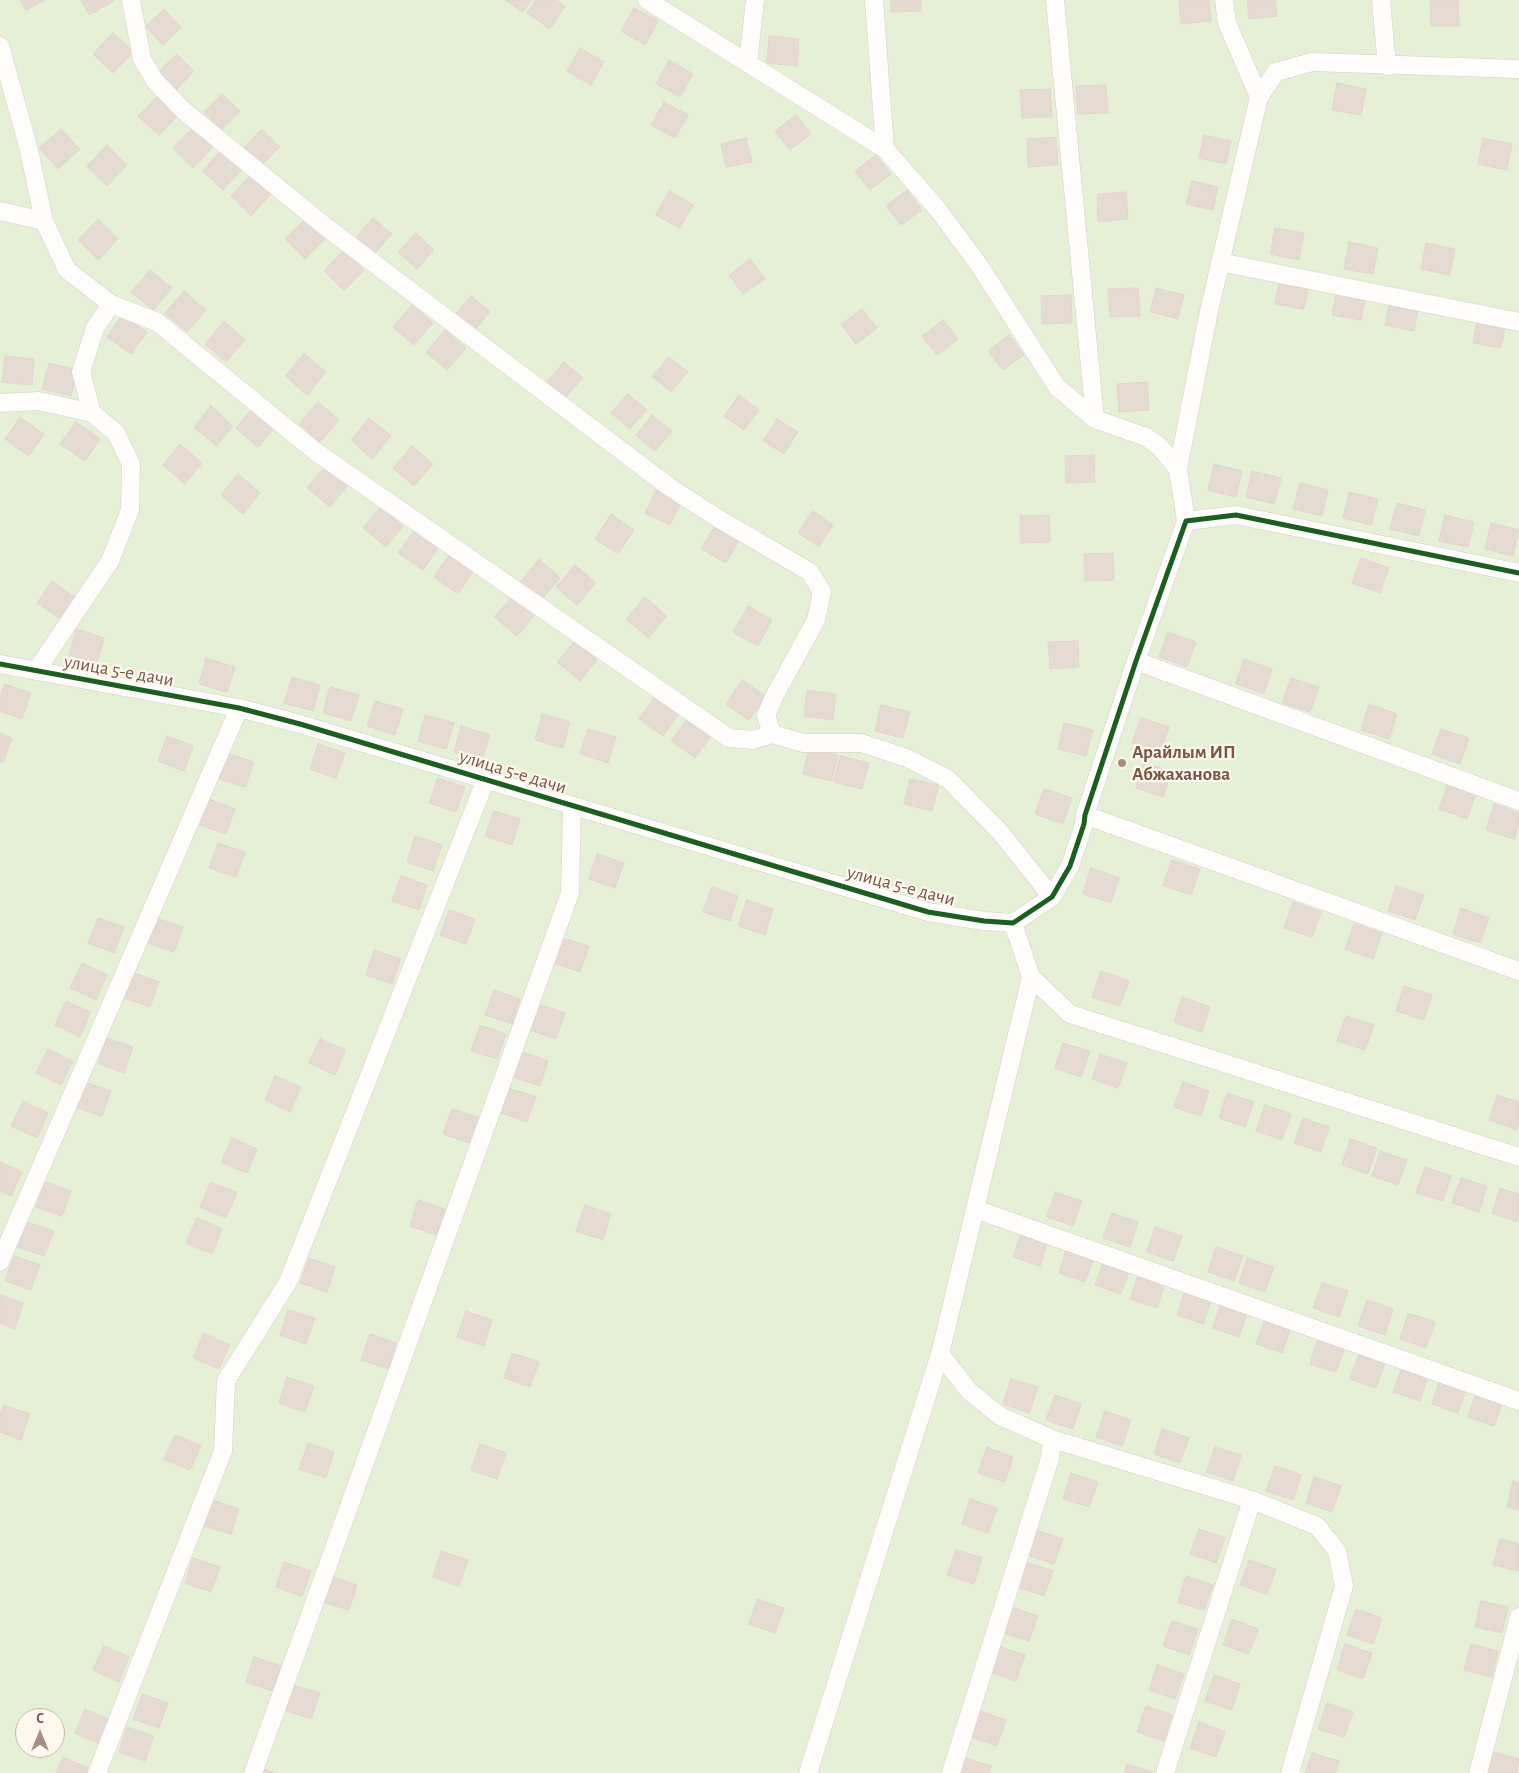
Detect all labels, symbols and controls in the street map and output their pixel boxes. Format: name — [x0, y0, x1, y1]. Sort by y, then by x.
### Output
street label: улица 5-е дачи — [62, 650, 176, 692]
place label: Арайлым ИП Абжаханова — [1132, 741, 1236, 785]
street label: улица 5-е дачи — [457, 745, 569, 799]
marker: Арайлым ИП Абжаханова — [1116, 757, 1128, 769]
street label: улица 5-е дачи — [844, 861, 958, 911]
north arrow — [15, 1708, 65, 1758]
text: С — [36, 1712, 44, 1726]

